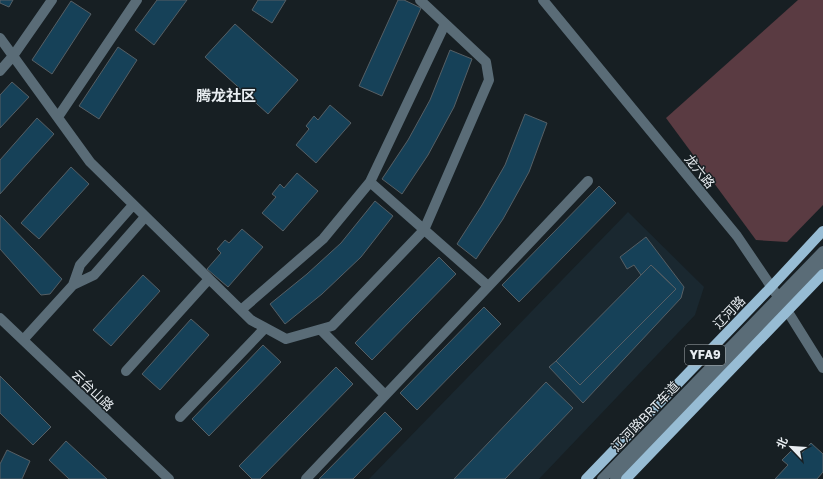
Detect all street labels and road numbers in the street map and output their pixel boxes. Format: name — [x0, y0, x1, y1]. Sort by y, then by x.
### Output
street label: 龙六路 — [682, 151, 718, 191]
street label: 辽河路 — [710, 292, 748, 332]
road number: YFA9 — [685, 345, 725, 365]
street label: 云台山路 — [69, 366, 117, 414]
street label: 辽河路BRT车道 — [608, 378, 682, 454]

